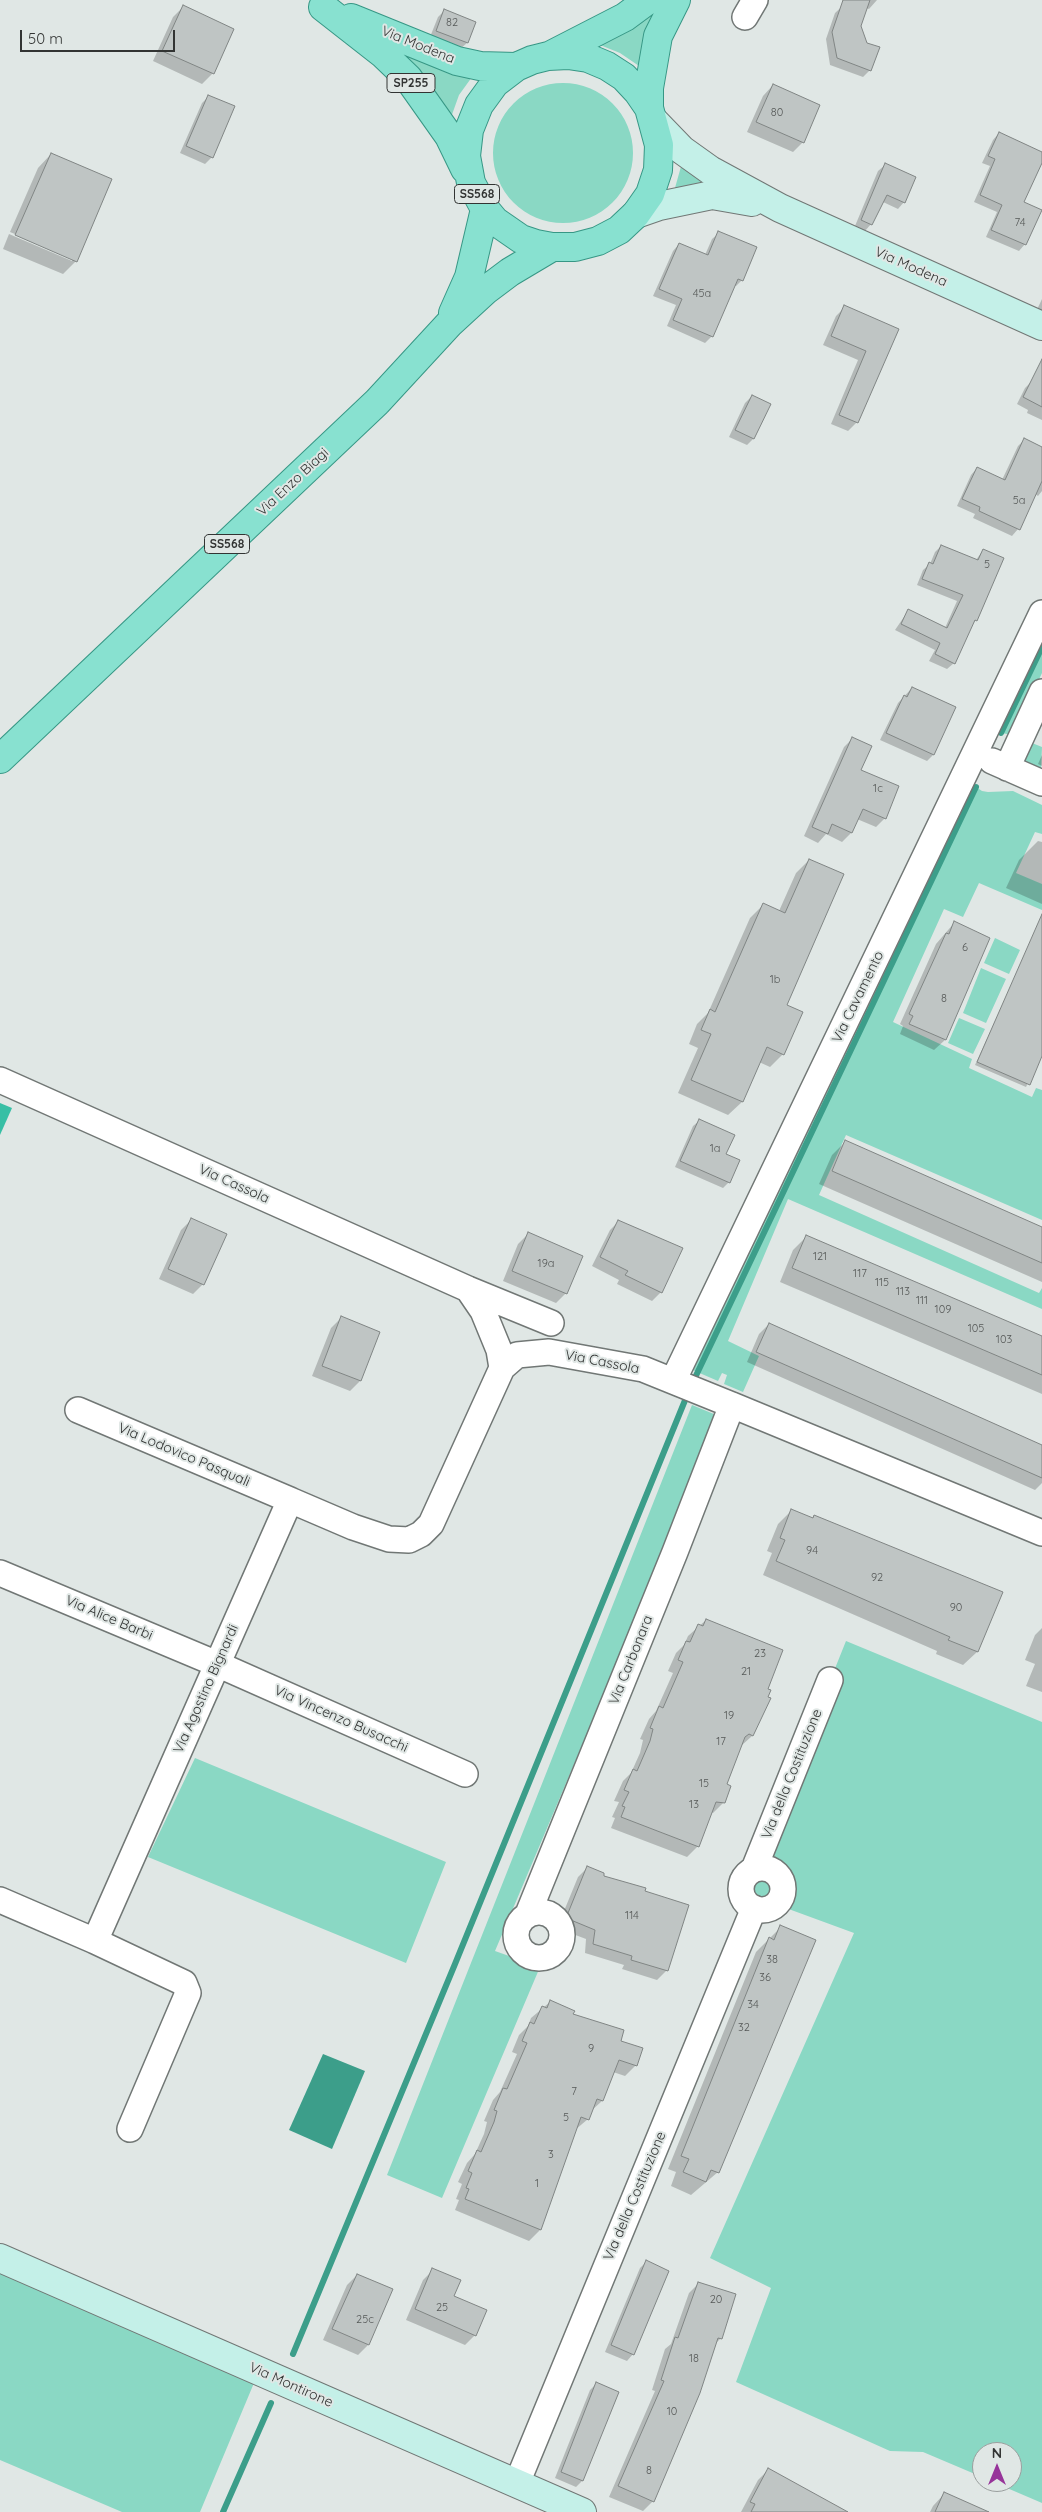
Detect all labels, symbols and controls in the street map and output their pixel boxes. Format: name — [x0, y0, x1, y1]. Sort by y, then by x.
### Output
house number: 82 — [446, 16, 458, 30]
scale bar — [22, 20, 178, 52]
street label: Via Modena — [379, 23, 457, 67]
text: 50 m — [28, 29, 63, 48]
road number: SP255 — [387, 74, 435, 92]
house number: 80 — [771, 106, 783, 120]
road number: SS568 — [454, 184, 500, 203]
house number: 74 — [1015, 216, 1025, 230]
street label: Via Modena — [872, 244, 950, 290]
house number: 45a — [693, 287, 711, 301]
street label: Via Enzo Biagi — [254, 445, 332, 519]
house number: 5a — [1013, 494, 1025, 508]
road number: SS568 — [204, 534, 250, 554]
house number: 5 — [984, 558, 990, 572]
house number: 1c — [873, 782, 883, 796]
house number: 6 — [962, 941, 968, 955]
street label: Via Cavamento — [829, 948, 887, 1046]
house number: 1b — [770, 973, 780, 987]
house number: 8 — [941, 992, 947, 1006]
house number: 1a — [710, 1142, 720, 1156]
street label: Via Cassola — [196, 1161, 272, 1207]
house number: 121 — [813, 1250, 827, 1264]
house number: 19a — [538, 1257, 554, 1271]
house number: 117 — [853, 1267, 867, 1281]
house number: 115 — [875, 1276, 889, 1290]
house number: 113 — [896, 1285, 910, 1299]
house number: 111 — [916, 1294, 928, 1308]
house number: 109 — [935, 1303, 951, 1317]
house number: 105 — [968, 1322, 984, 1336]
house number: 103 — [996, 1333, 1012, 1347]
street label: Via Cassola — [563, 1347, 641, 1377]
street label: Via Lodovico Pasquali — [115, 1420, 253, 1490]
house number: 94 — [806, 1544, 818, 1558]
house number: 92 — [871, 1571, 883, 1585]
street label: Via Alice Barbi — [63, 1592, 155, 1644]
house number: 90 — [950, 1601, 962, 1615]
street label: Via Carbonara — [605, 1613, 657, 1707]
street label: Via Agostino Bignardi — [170, 1622, 242, 1756]
house number: 23 — [754, 1647, 766, 1661]
house number: 21 — [741, 1665, 751, 1679]
street label: Via Vincenzo Busacchi — [271, 1682, 411, 1756]
street label: Via della Costituzione — [758, 1707, 826, 1841]
house number: 19 — [724, 1709, 734, 1723]
house number: 17 — [716, 1735, 726, 1749]
house number: 15 — [699, 1777, 709, 1791]
house number: 13 — [689, 1798, 699, 1812]
house number: 114 — [625, 1909, 639, 1923]
house number: 38 — [766, 1953, 778, 1967]
house number: 36 — [759, 1971, 771, 1985]
house number: 34 — [747, 1998, 759, 2012]
house number: 32 — [738, 2021, 750, 2035]
house number: 9 — [588, 2042, 594, 2056]
house number: 7 — [571, 2085, 577, 2099]
house number: 5 — [563, 2111, 569, 2125]
street label: Via della Costituzione — [600, 2129, 670, 2263]
house number: 3 — [548, 2148, 554, 2162]
house number: 1 — [535, 2177, 539, 2191]
house number: 20 — [710, 2293, 722, 2307]
house number: 25 — [436, 2301, 448, 2315]
house number: 25c — [356, 2313, 374, 2327]
house number: 18 — [689, 2352, 699, 2366]
street label: Via Montirone — [246, 2359, 336, 2411]
house number: 10 — [667, 2405, 677, 2419]
north arrow — [972, 2442, 1022, 2492]
text: N — [992, 2444, 1002, 2462]
house number: 8 — [646, 2464, 652, 2478]

